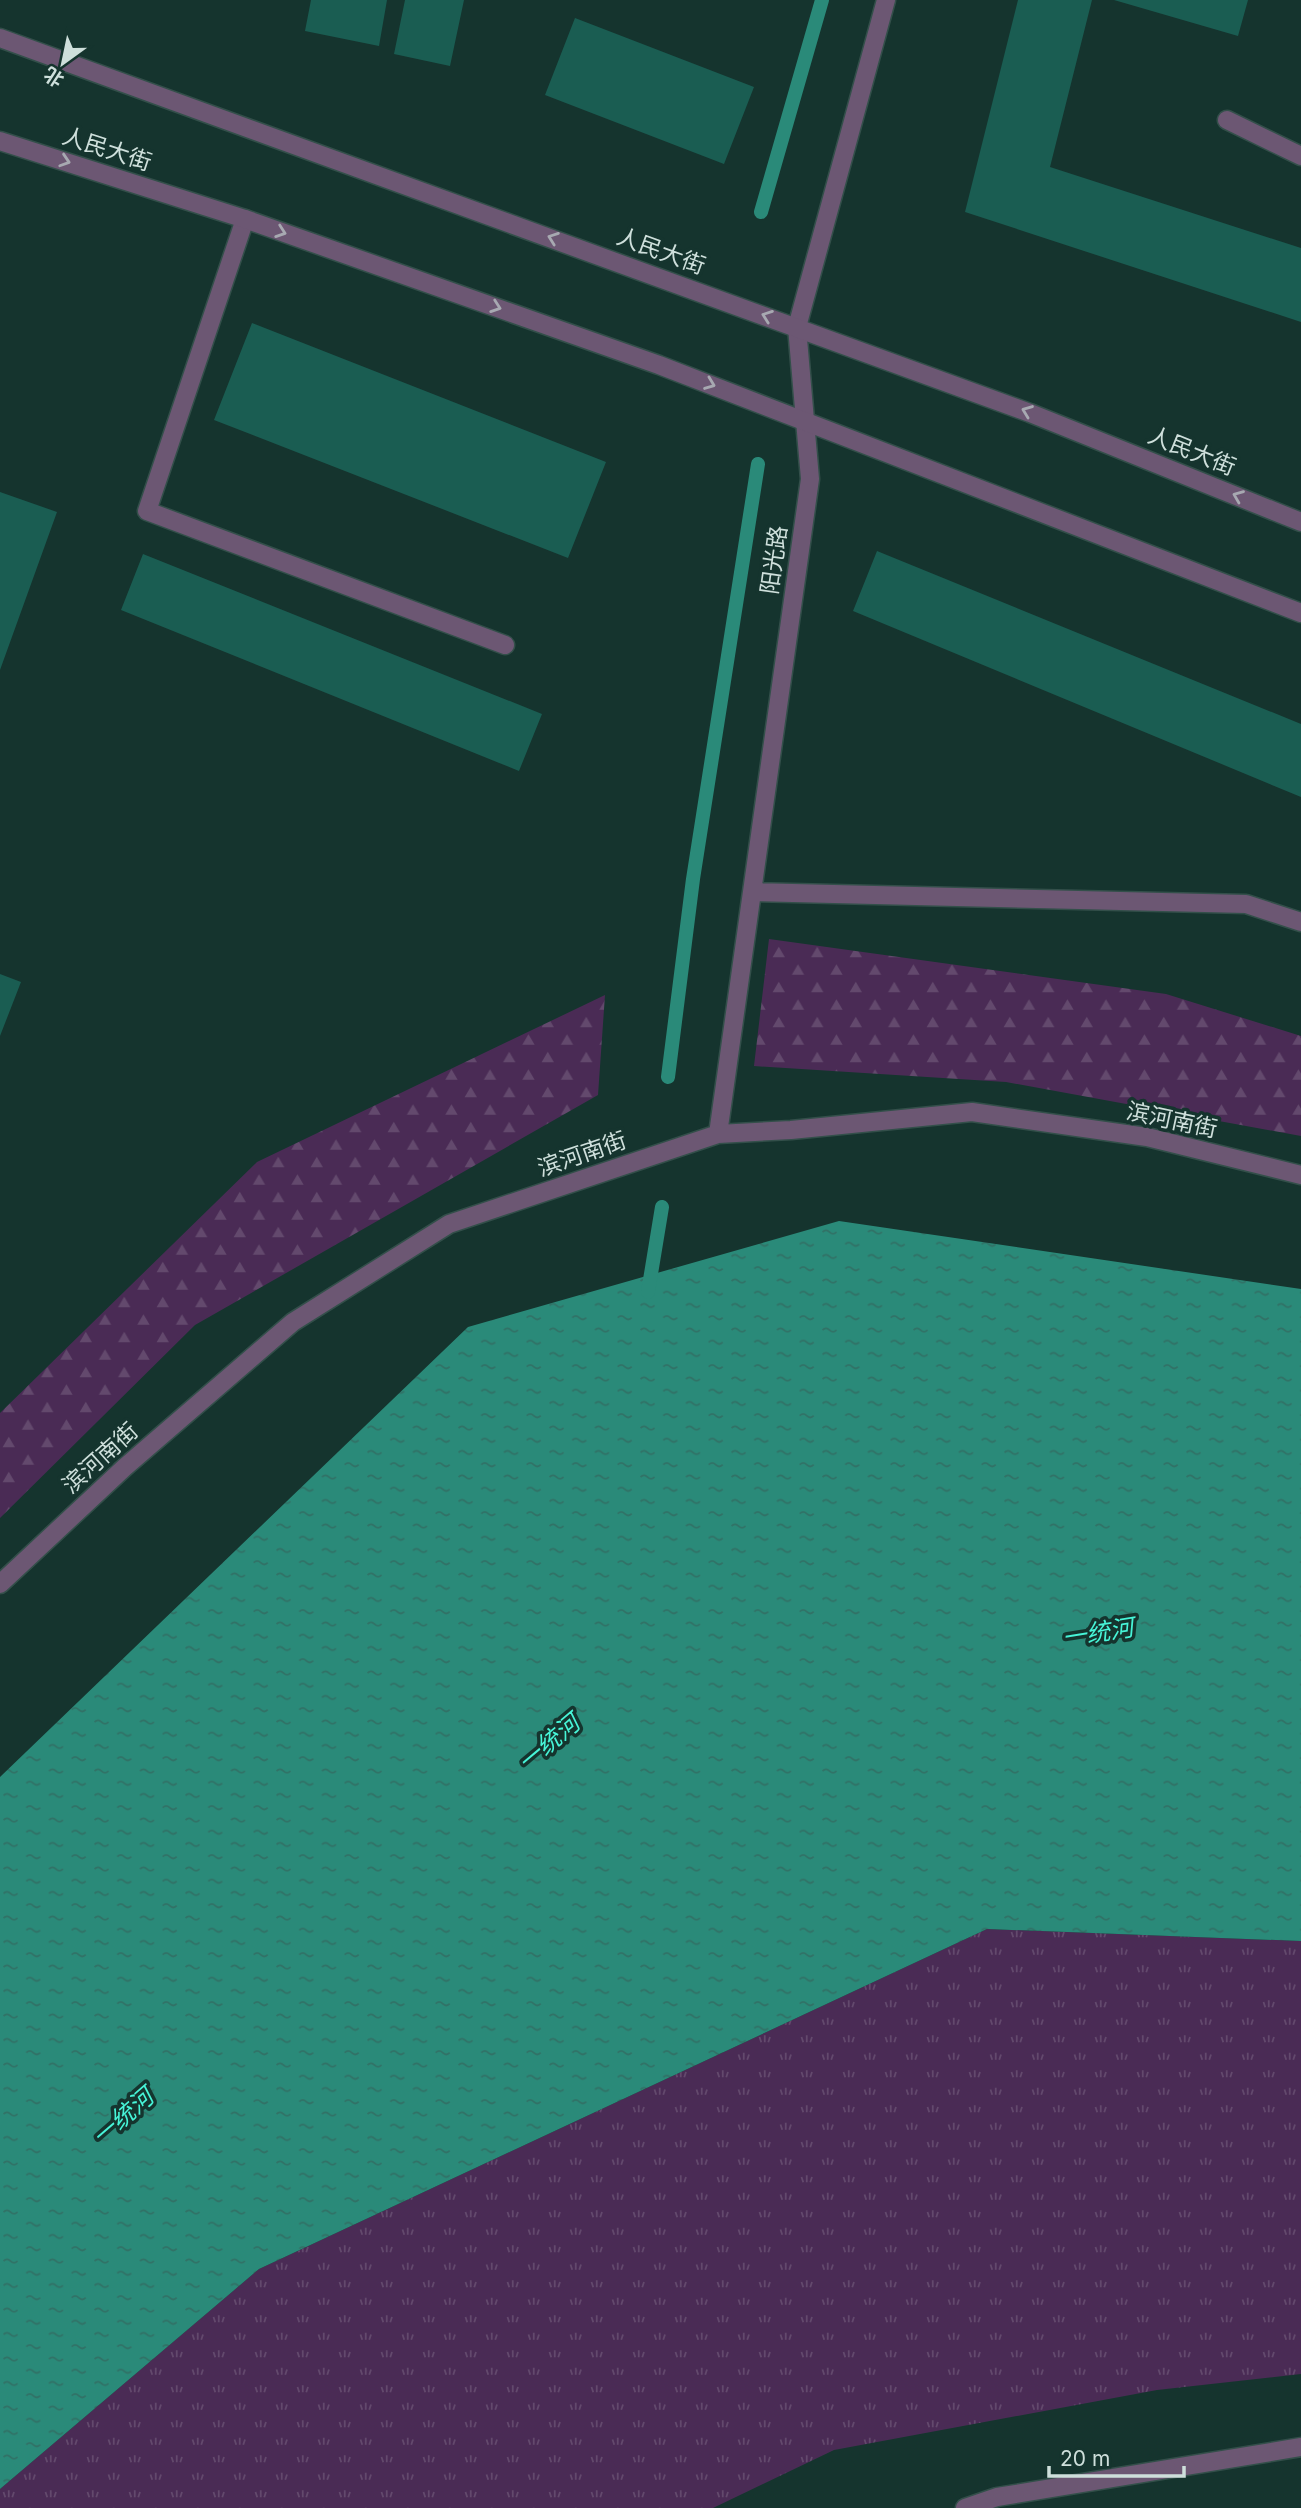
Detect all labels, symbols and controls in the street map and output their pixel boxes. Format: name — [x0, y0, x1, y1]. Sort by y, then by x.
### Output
north arrow — [28, 28, 98, 98]
text: 北 — [40, 62, 68, 92]
street label: 人民大街 — [59, 121, 155, 177]
one-way arrow — [59, 153, 71, 168]
street label: 人民大街 — [613, 222, 709, 280]
one-way arrow — [275, 224, 287, 238]
one-way arrow — [548, 233, 560, 247]
one-way arrow — [489, 299, 501, 313]
one-way arrow — [762, 310, 774, 324]
one-way arrow — [704, 376, 716, 390]
one-way arrow — [1021, 406, 1033, 420]
street label: 人民大街 — [1144, 421, 1240, 481]
one-way arrow — [1232, 491, 1244, 505]
street label: 阳光路 — [755, 524, 793, 596]
street label: 滨河南街 — [1124, 1097, 1220, 1143]
street label: 滨河南街 — [534, 1126, 630, 1182]
street label: 滨河南街 — [56, 1417, 144, 1499]
water label: 一统河 — [1060, 1612, 1140, 1652]
water label: 一统河 — [512, 1706, 589, 1777]
water label: 一统河 — [86, 2079, 162, 2151]
scale bar — [1049, 2434, 1184, 2478]
text: 20 m — [1060, 2446, 1110, 2471]

